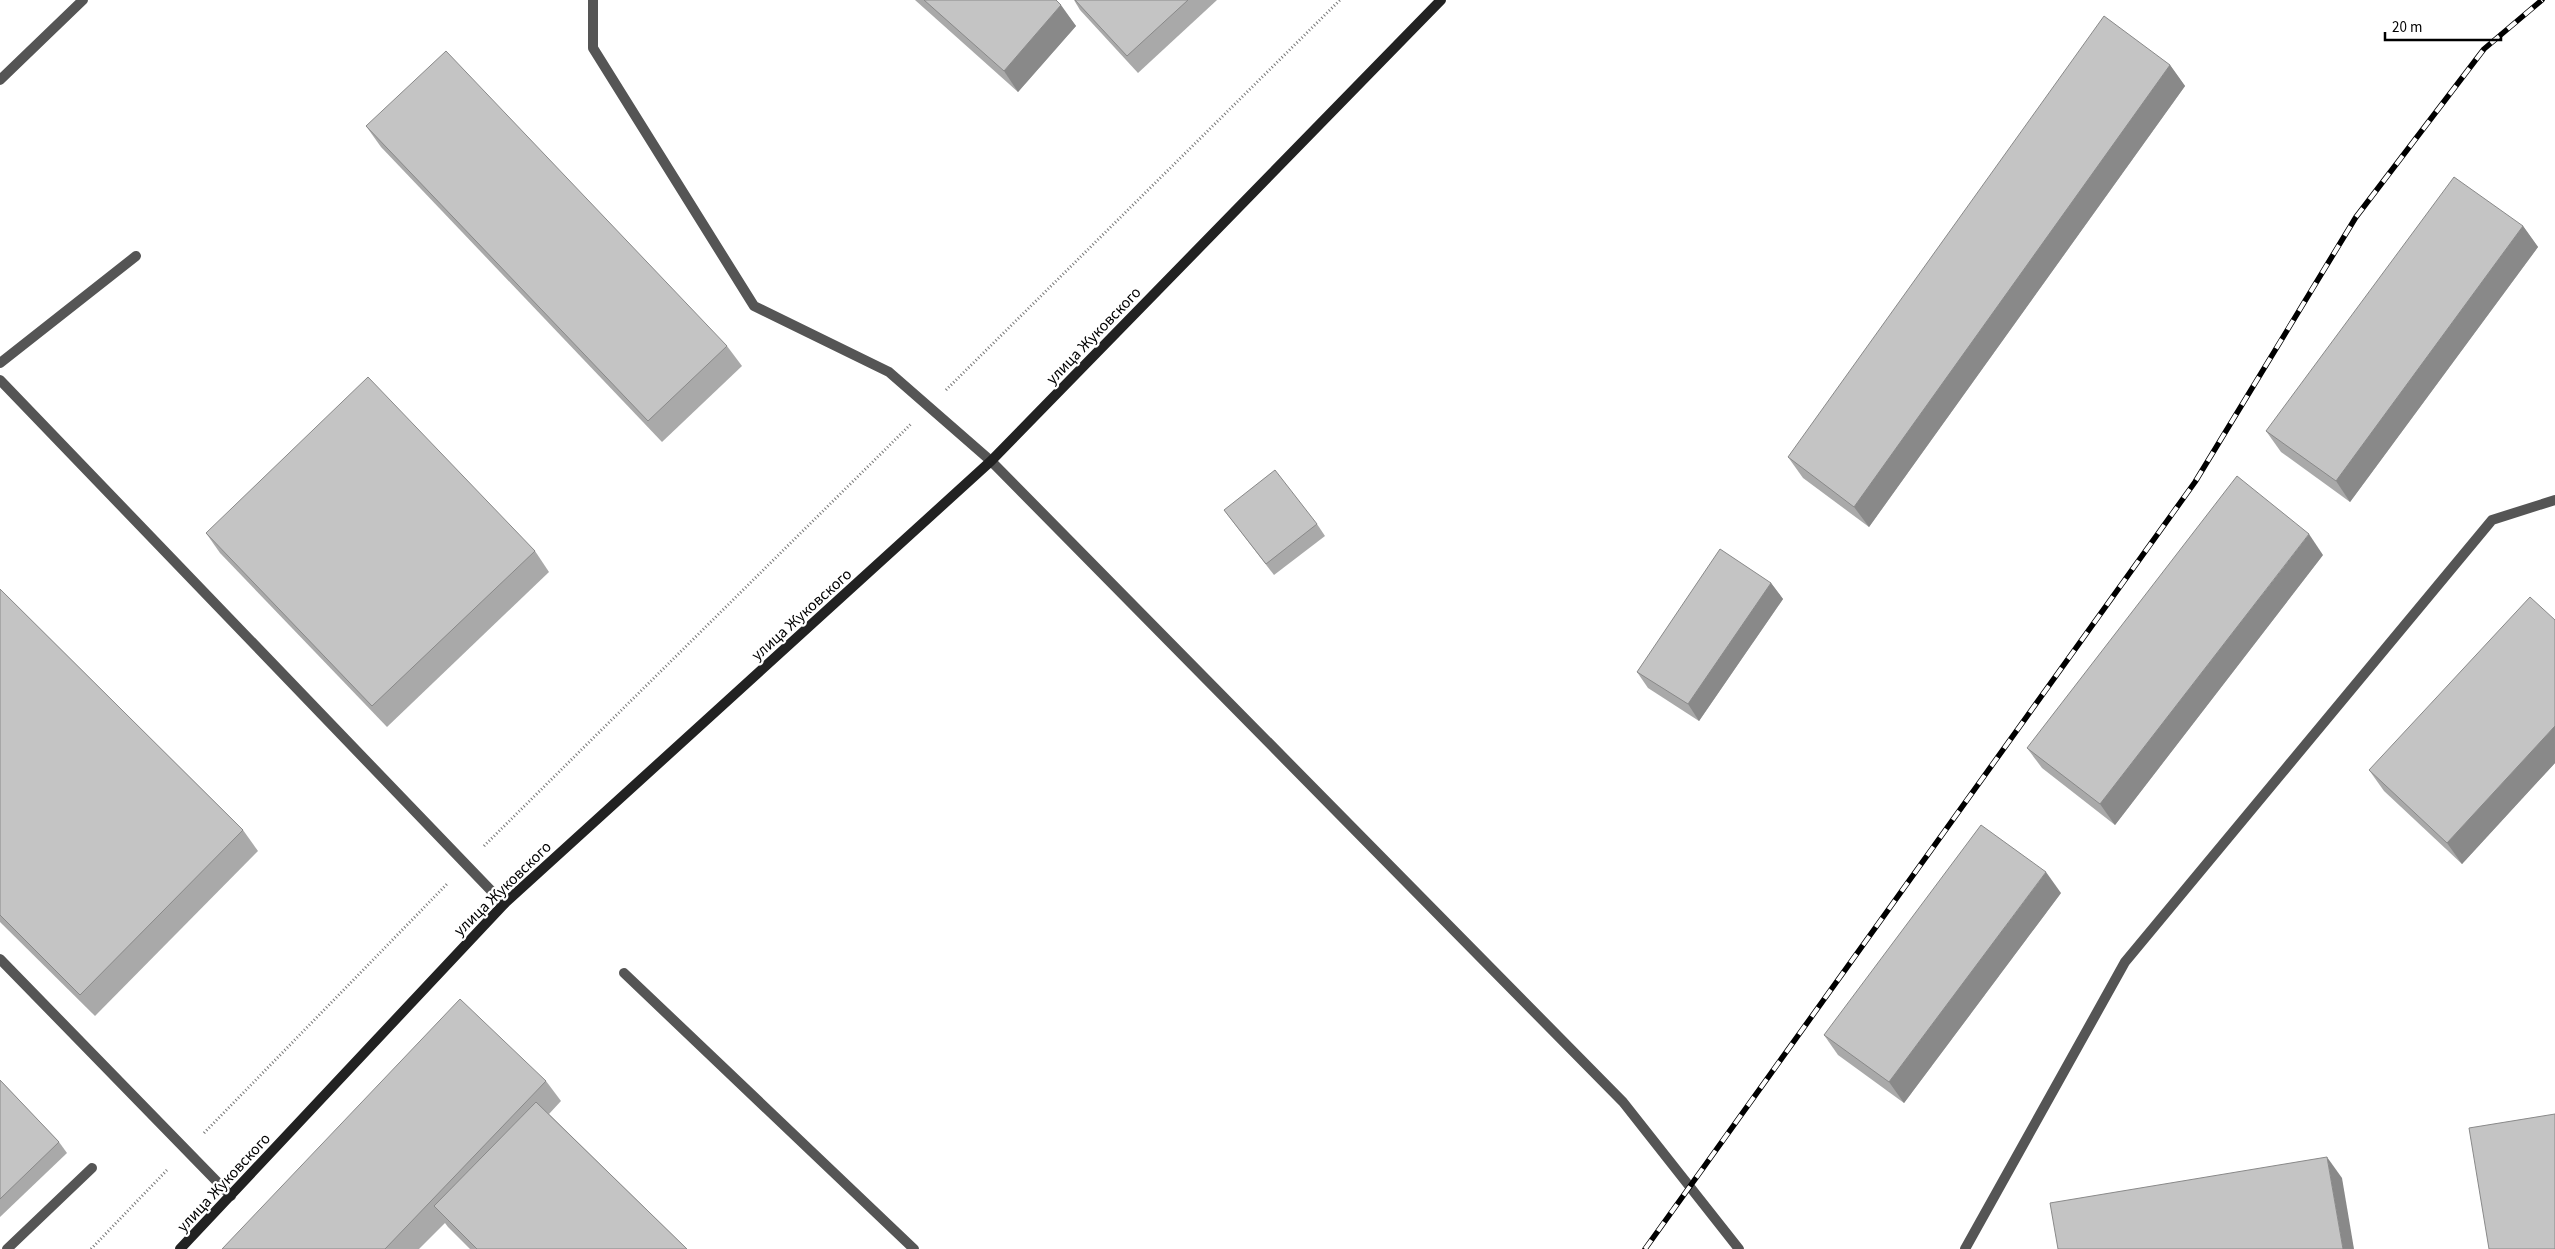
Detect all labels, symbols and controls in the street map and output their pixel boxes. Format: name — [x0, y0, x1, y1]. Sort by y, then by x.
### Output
scale bar — [2385, 10, 2501, 42]
text: 20 m — [2392, 17, 2422, 38]
street label: улица Жуковского — [1041, 282, 1146, 389]
street label: улица Жуковского — [747, 564, 857, 666]
street label: улица Жуковского — [449, 836, 556, 941]
street label: улица Жуковского — [172, 1128, 276, 1237]

